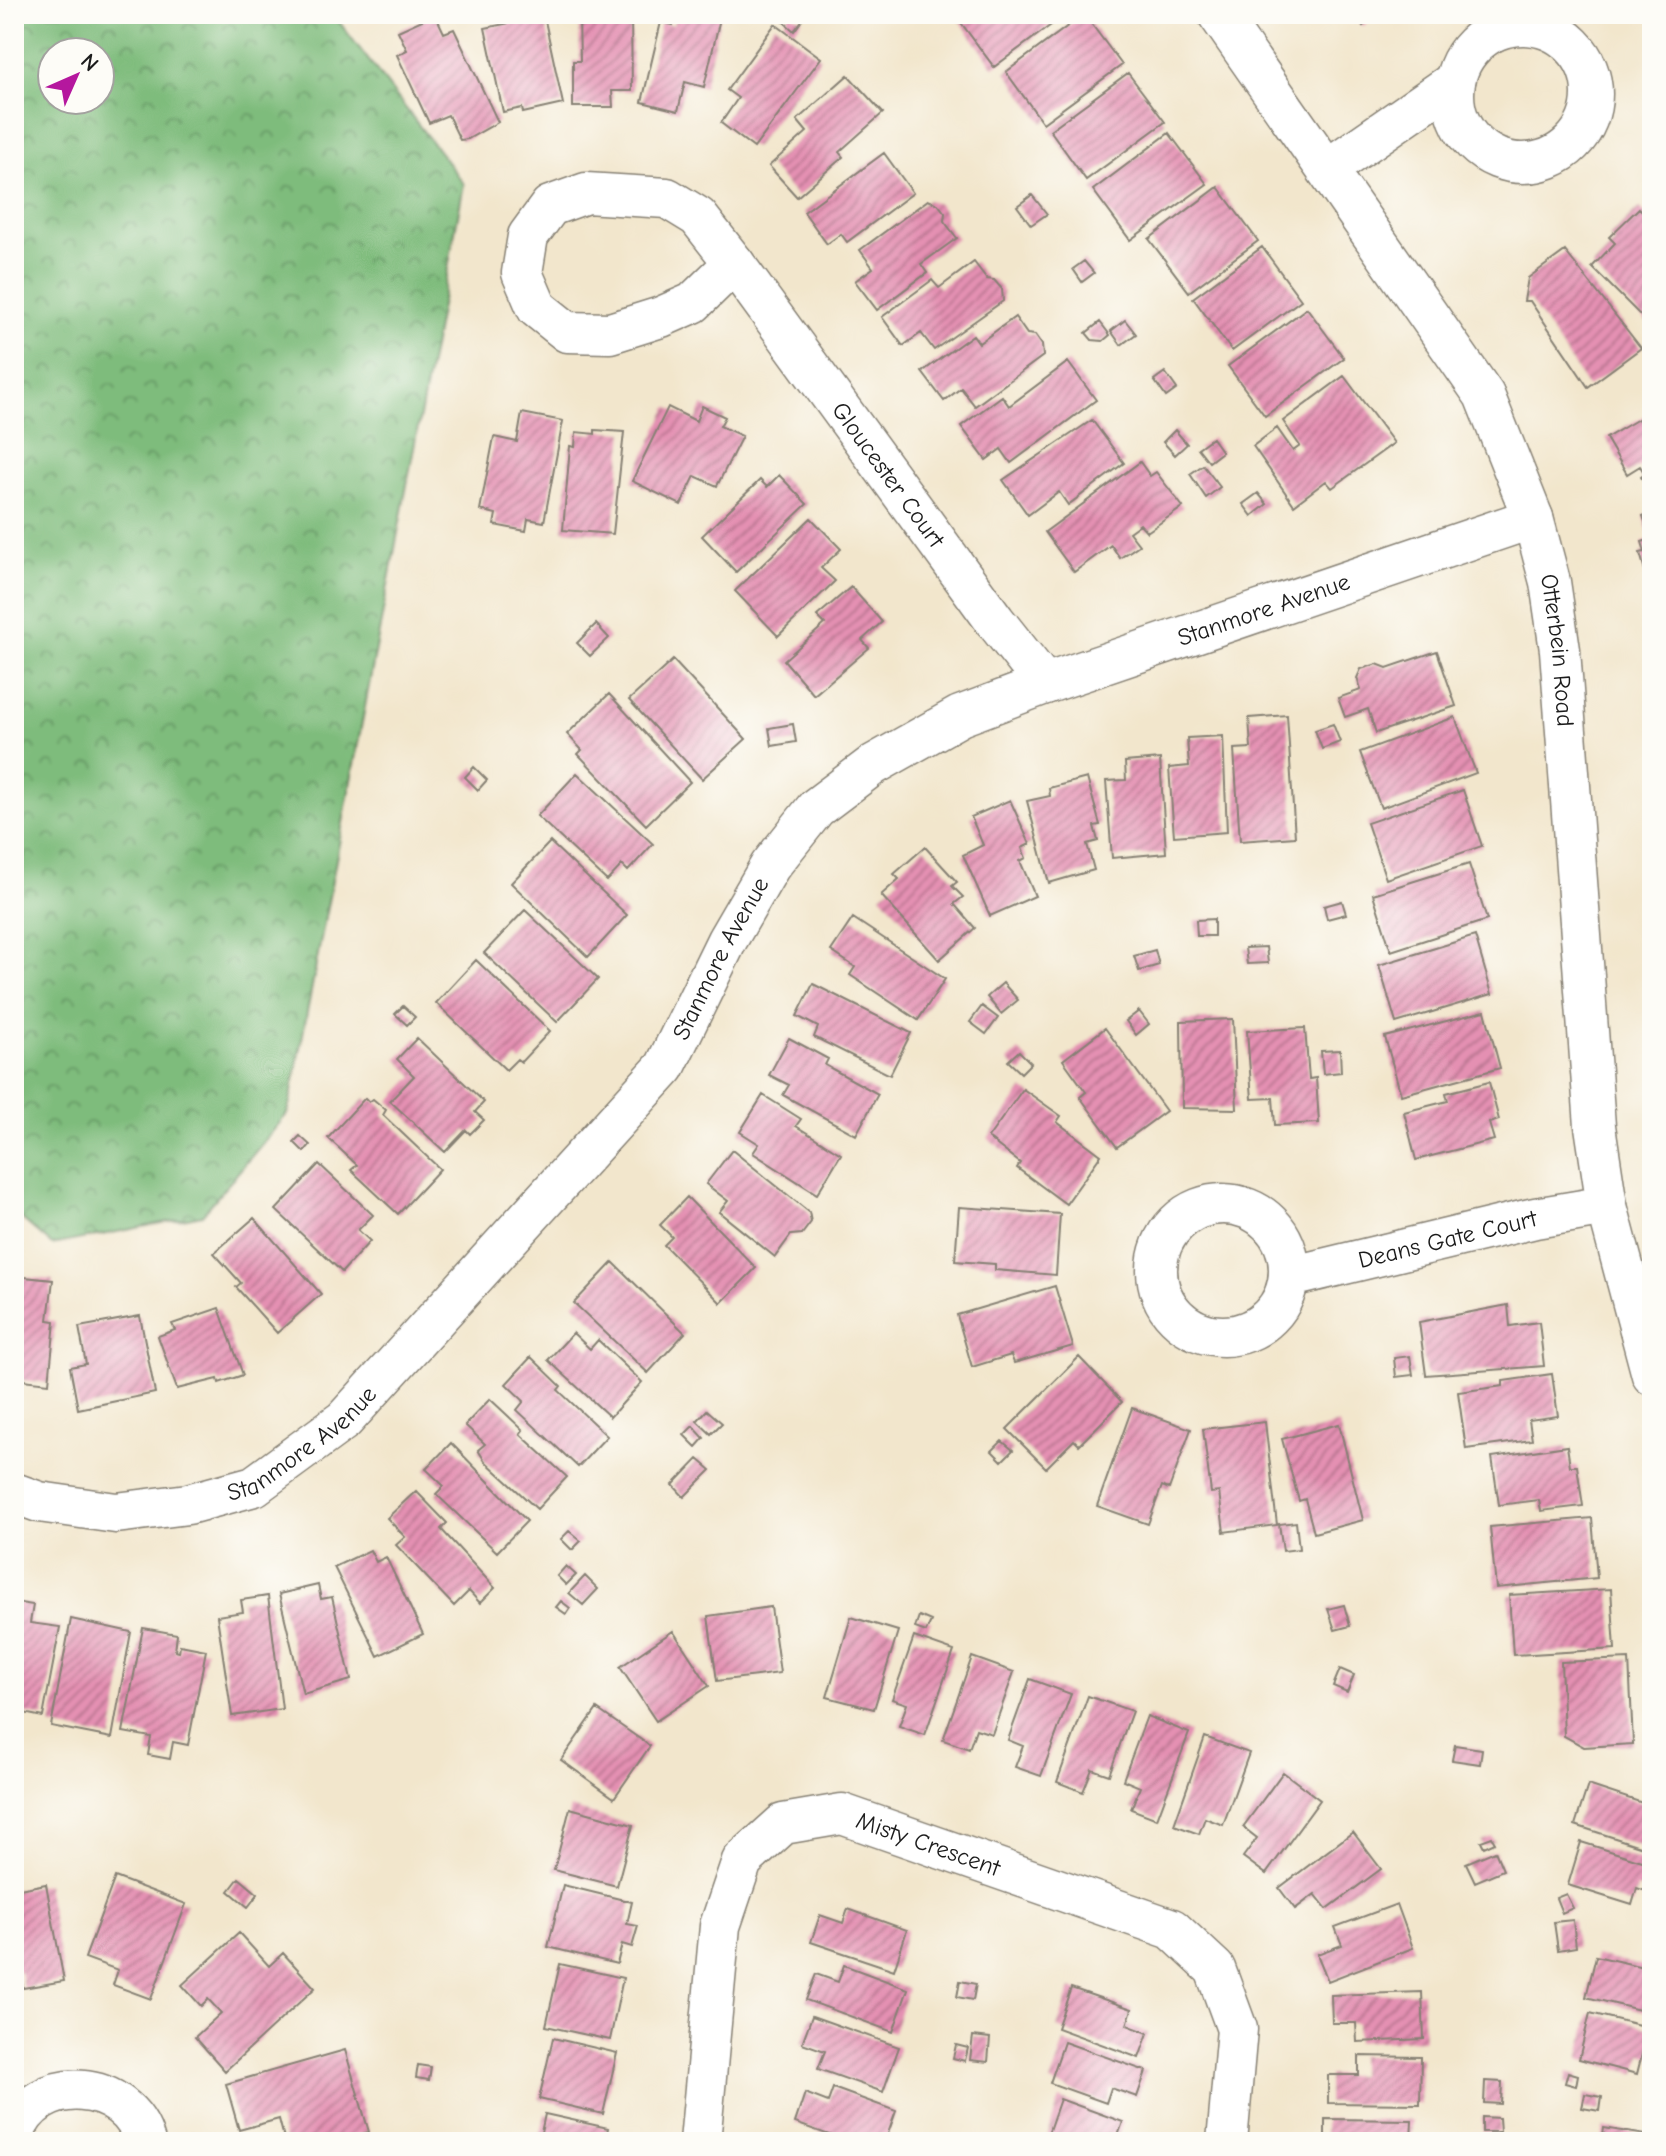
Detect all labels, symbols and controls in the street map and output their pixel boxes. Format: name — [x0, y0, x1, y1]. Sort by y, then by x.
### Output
north arrow — [36, 36, 116, 116]
text: N — [75, 48, 104, 77]
street label: Gloucester Court — [826, 397, 951, 554]
street label: Stanmore Avenue — [1174, 567, 1353, 652]
street label: Otterbein Road — [1534, 571, 1580, 728]
street label: Stanmore Avenue — [666, 872, 775, 1044]
street label: Deans Gate Court — [1355, 1204, 1541, 1274]
street label: Stanmore Avenue — [224, 1380, 382, 1507]
street label: Misty Crescent — [853, 1806, 1005, 1882]

